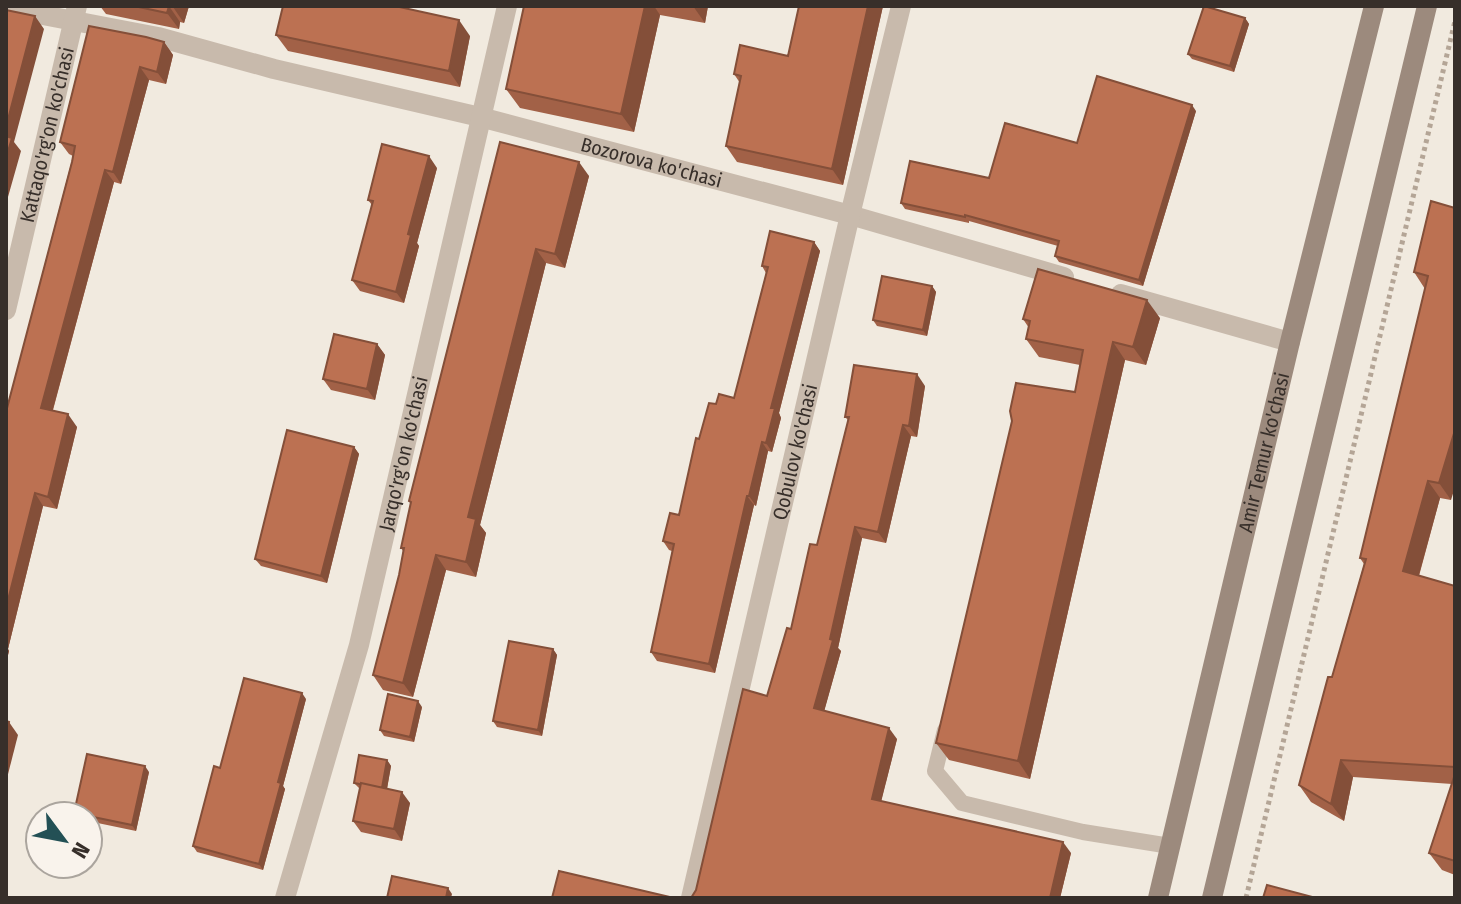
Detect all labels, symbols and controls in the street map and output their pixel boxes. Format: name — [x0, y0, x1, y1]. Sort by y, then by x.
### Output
street label: Kattaqo'rg'on ko'chasi — [15, 45, 79, 225]
street label: Bozorova ko'chasi — [578, 132, 725, 193]
street label: Amir Temur ko'chasi — [1233, 370, 1294, 535]
street label: Jarqo'rg'on ko'chasi — [374, 374, 433, 533]
street label: Qobulov ko'chasi — [767, 381, 822, 522]
north arrow — [24, 800, 104, 880]
text: N — [66, 838, 95, 863]

